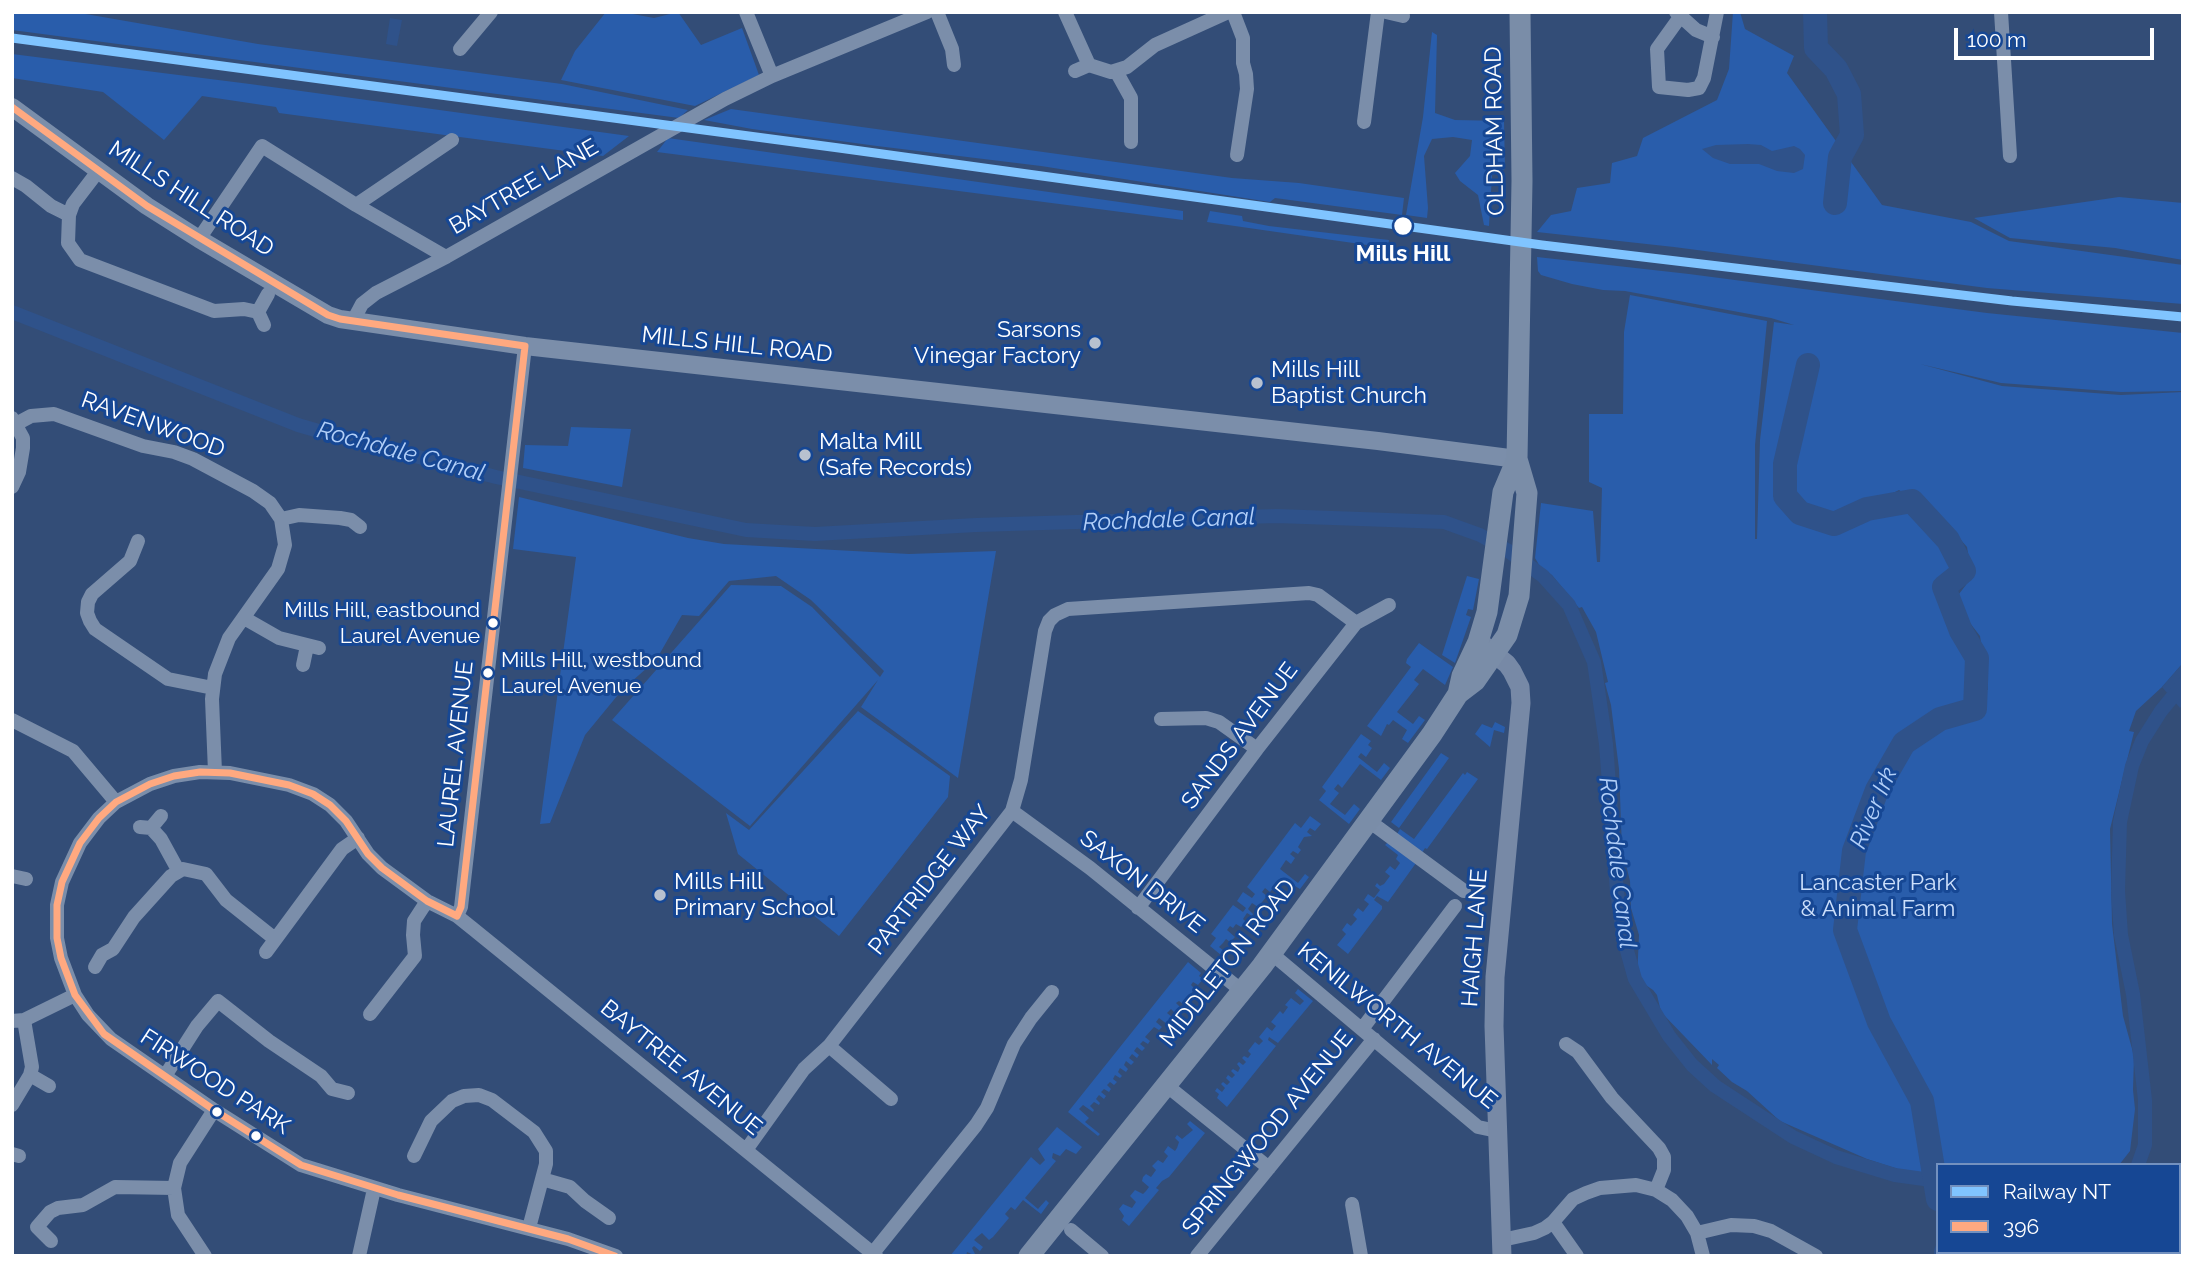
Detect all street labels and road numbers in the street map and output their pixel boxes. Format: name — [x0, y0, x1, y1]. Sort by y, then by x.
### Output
street label: OLDHAM ROAD — [1480, 46, 1510, 216]
street label: BAYTREE LANE — [445, 133, 603, 241]
street label: MILLS HILL ROAD — [103, 135, 279, 263]
street label: MILLS HILL ROAD — [640, 321, 834, 369]
street label: RAVENWOOD — [77, 386, 229, 464]
street label: SANDS AVENUE — [1176, 657, 1304, 815]
street label: LAUREL AVENUE — [433, 660, 479, 848]
street label: PARTRIDGE WAY — [863, 800, 997, 960]
street label: SAXON DRIVE — [1074, 825, 1210, 939]
street label: HAIGH LANE — [1456, 868, 1494, 1008]
street label: MIDDLETON ROAD — [1154, 874, 1302, 1052]
street label: KENILWORTH AVENUE — [1292, 937, 1502, 1115]
street label: BAYTREE AVENUE — [595, 994, 767, 1142]
street label: FIRWOOD PARK — [135, 1023, 295, 1141]
street label: SPRINGWOOD AVENUE — [1177, 1025, 1359, 1241]

